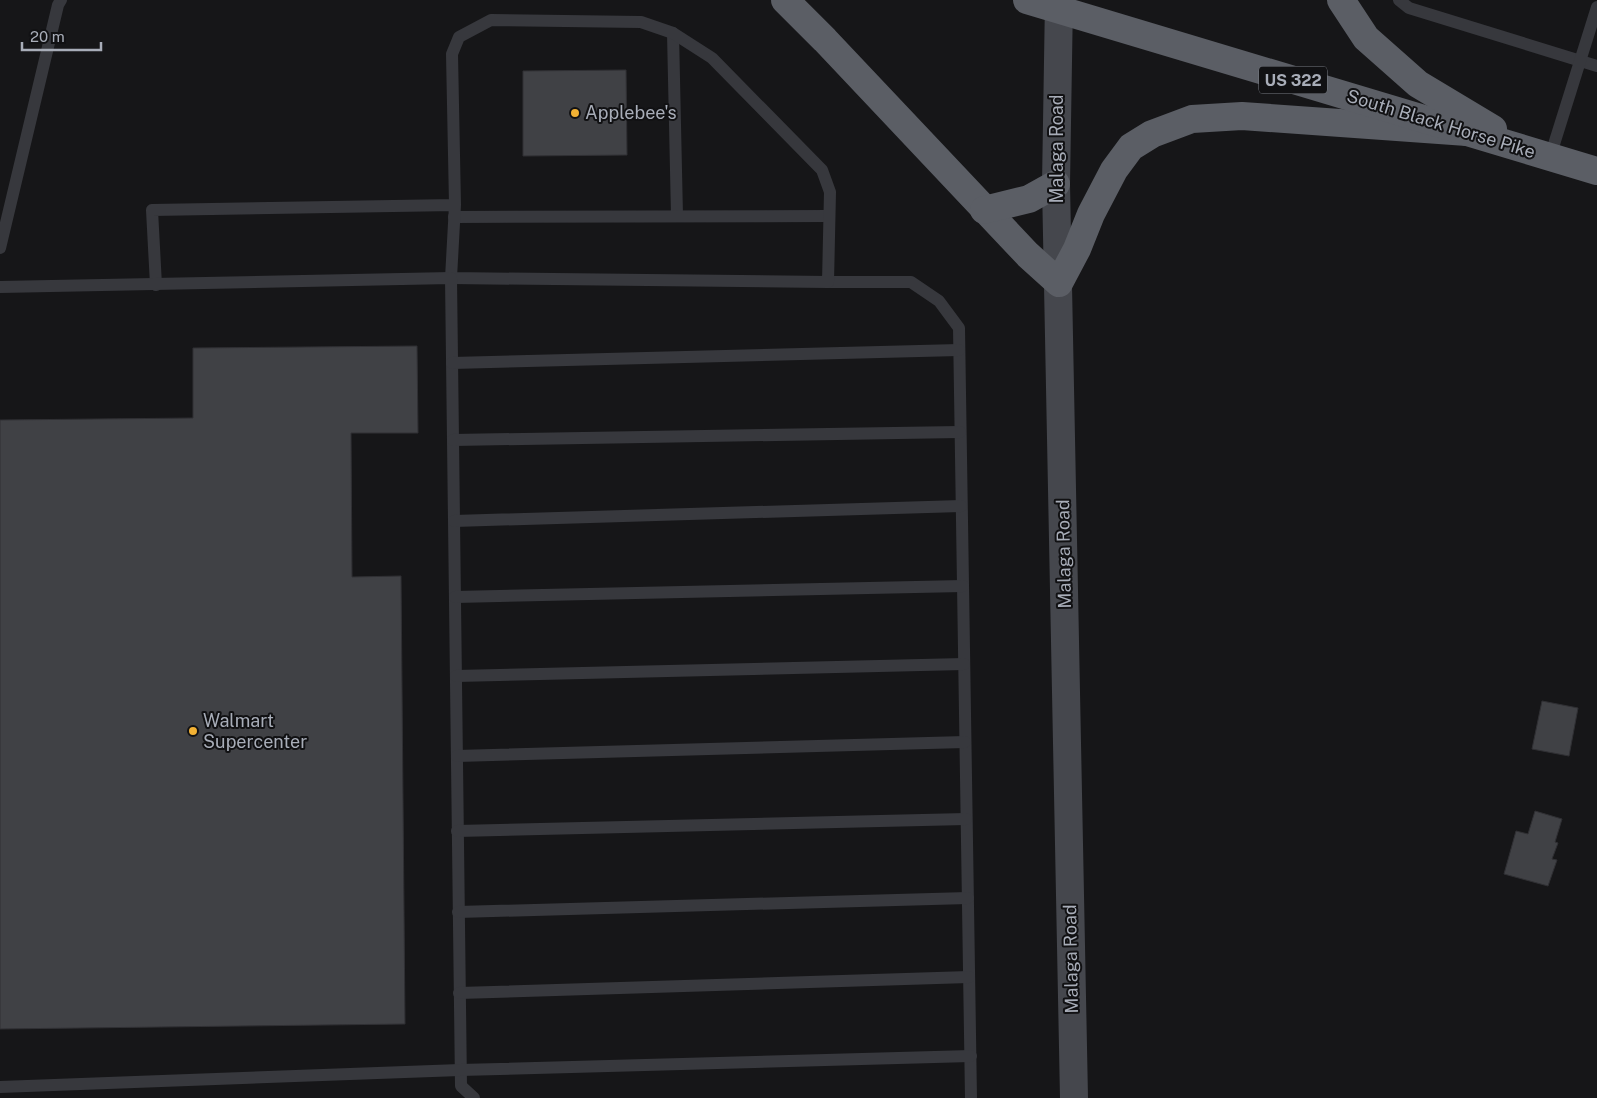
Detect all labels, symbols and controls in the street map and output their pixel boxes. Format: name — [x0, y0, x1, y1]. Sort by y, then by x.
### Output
scale bar — [22, 20, 101, 52]
text: 20 m — [30, 28, 65, 45]
road number: US 322 — [1259, 66, 1327, 94]
street label: South Black Horse Pike — [1344, 85, 1538, 162]
street label: Malaga Road — [1046, 94, 1067, 204]
place label: Applebee's — [585, 102, 677, 123]
marker: Applebee's — [569, 107, 581, 119]
street label: Malaga Road — [1052, 499, 1075, 609]
place label: Walmart Supercenter — [203, 710, 307, 752]
marker: Walmart Supercenter — [187, 725, 199, 737]
street label: Malaga Road — [1059, 904, 1082, 1014]

